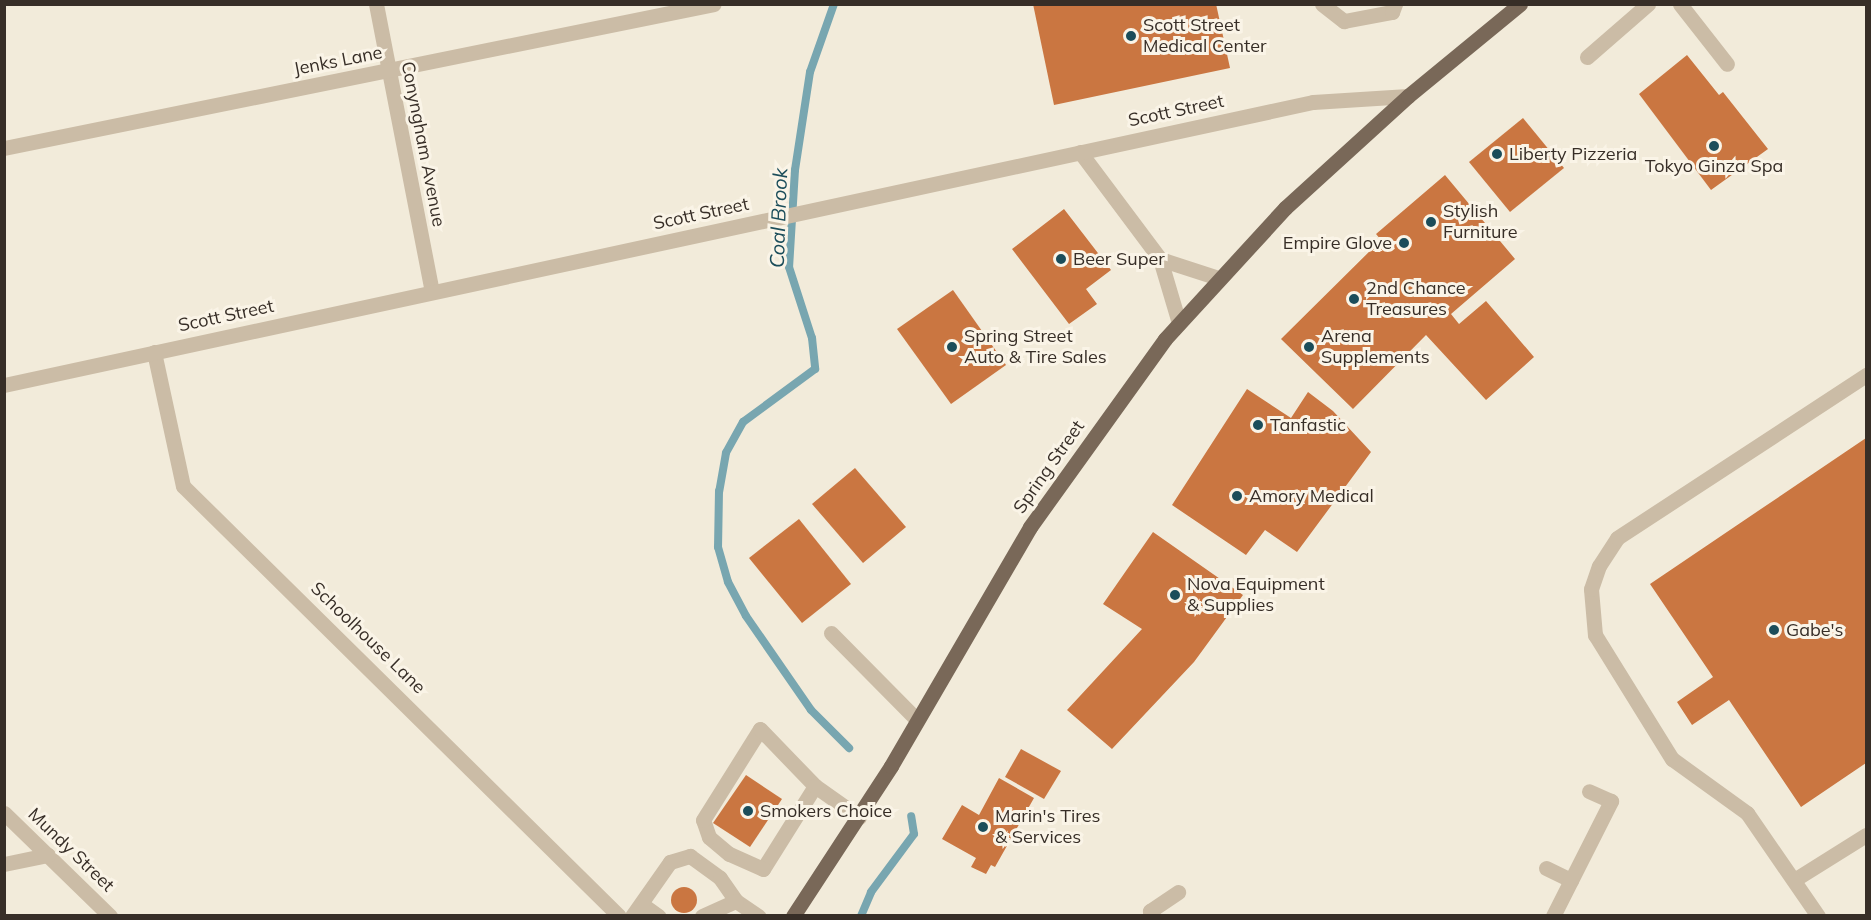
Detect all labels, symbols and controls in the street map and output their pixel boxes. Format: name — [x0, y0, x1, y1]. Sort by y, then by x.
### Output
place label: Scott Street Medical Center — [1143, 15, 1266, 57]
marker: Scott Street Medical Center — [1124, 29, 1138, 43]
street label: Jenks Lane — [292, 42, 384, 80]
street label: Conyngham Avenue — [396, 60, 450, 228]
street label: Scott Street — [1126, 90, 1226, 132]
marker: Tokyo Ginza Spa — [1707, 139, 1721, 153]
place label: Liberty Pizzeria — [1509, 143, 1637, 165]
marker: Liberty Pizzeria — [1490, 147, 1504, 161]
place label: Tokyo Ginza Spa — [1645, 155, 1783, 177]
water label: Coal Brook — [764, 167, 792, 269]
street label: Scott Street — [651, 193, 751, 235]
place label: Stylish Furniture — [1443, 201, 1518, 244]
marker: Stylish Furniture — [1424, 215, 1438, 229]
place label: Empire Glove — [1283, 232, 1392, 254]
marker: Empire Glove — [1397, 236, 1411, 250]
place label: Beer Super — [1073, 248, 1165, 270]
marker: Beer Super — [1054, 252, 1068, 266]
place label: 2nd Chance Treasures — [1366, 278, 1466, 320]
marker: 2nd Chance Treasures — [1347, 292, 1361, 306]
street label: Scott Street — [176, 295, 276, 337]
place label: Spring Street Auto & Tire Sales — [964, 326, 1107, 368]
place label: Arena Supplements — [1321, 326, 1430, 368]
marker: Spring Street Auto & Tire Sales — [945, 340, 959, 354]
marker: Arena Supplements — [1302, 340, 1316, 354]
place label: Tanfastic — [1270, 414, 1346, 436]
street label: Spring Street — [1009, 416, 1089, 518]
marker: Tanfastic — [1251, 418, 1265, 432]
place label: Amory Medical — [1249, 485, 1374, 507]
marker: Amory Medical — [1230, 489, 1244, 503]
place label: Nova Equipment & Supplies — [1187, 574, 1325, 616]
street label: Schoolhouse Lane — [306, 578, 430, 698]
marker: Nova Equipment & Supplies — [1168, 588, 1182, 602]
place label: Gabe's — [1786, 619, 1843, 641]
marker: Gabe's — [1767, 623, 1781, 637]
place label: Smokers Choice — [760, 800, 892, 822]
street label: Mundy Street — [23, 804, 119, 896]
marker: Smokers Choice — [741, 804, 755, 818]
place label: Marin's Tires & Services — [995, 806, 1101, 848]
marker: Marin's Tires & Services — [976, 820, 990, 834]

